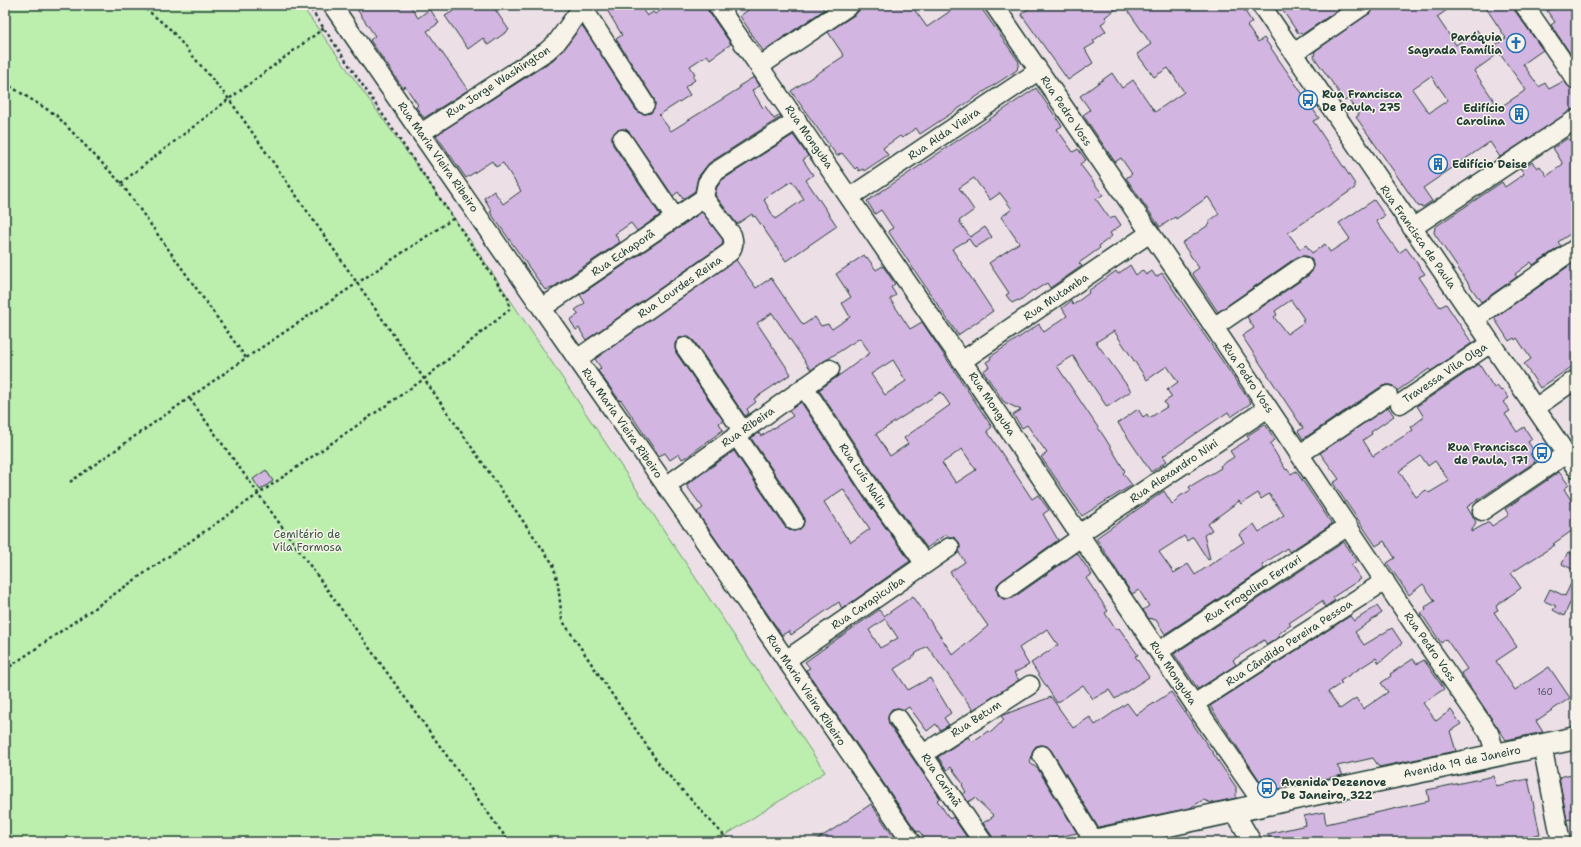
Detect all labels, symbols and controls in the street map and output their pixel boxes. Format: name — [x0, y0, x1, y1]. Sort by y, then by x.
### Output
place label: Paróquia Sagrada Família — [1408, 30, 1502, 58]
church icon: Paróquia Sagrada Família — [1505, 32, 1527, 54]
street label: Rua Jorge Washington — [443, 42, 553, 121]
street label: Rua Pedro Voss — [1037, 73, 1095, 149]
place label: Rua Francisca De Paula, 275 — [1322, 87, 1403, 115]
bus stop icon: Rua Francisca De Paula, 275 — [1297, 89, 1319, 111]
street label: Rua Maria Vieira Ribeiro — [394, 99, 482, 215]
place label: Edifício Carolina — [1456, 101, 1505, 129]
street label: Rua Monguba — [782, 102, 837, 172]
building icon: Edifício Carolina — [1508, 103, 1530, 125]
street label: Rua Alda Vieira — [905, 104, 983, 164]
building icon: Edifício Deise — [1427, 153, 1449, 175]
place label: Edifício Deise — [1452, 157, 1528, 172]
street label: Rua Francisca de Paula — [1377, 182, 1460, 292]
street label: Rua Echaporã — [588, 226, 658, 280]
street label: Rua Lourdes Reina — [635, 252, 725, 322]
street label: Rua Mutamba — [1021, 270, 1091, 324]
street label: Travessa Vila Olga — [1400, 339, 1490, 407]
street label: Rua Pedro Voss — [1219, 340, 1277, 416]
street label: Rua Maria Vieira Ribeiro — [578, 365, 666, 481]
street label: Rua Monguba — [965, 369, 1019, 439]
street label: Rua Ribeira — [719, 403, 778, 451]
street label: Rua Alexandro Nini — [1127, 436, 1221, 506]
street label: Rua Luís Nalin — [836, 440, 891, 512]
place label: Rua Francisca de Paula, 171 — [1448, 440, 1528, 468]
bus stop icon: Rua Francisca de Paula, 171 — [1531, 442, 1553, 464]
park label: Cemitério de Vila Formosa — [272, 527, 342, 555]
street label: Rua Frogolino Ferrari — [1201, 552, 1305, 626]
street label: Rua Carapicuíba — [828, 573, 908, 633]
street label: Rua Cândido Pereira Pessoa — [1223, 596, 1355, 690]
street label: Rua Pedro Voss — [1400, 609, 1460, 685]
street label: Rua Maria Vieira Ribeiro — [763, 631, 849, 749]
street label: Rua Monguba — [1146, 638, 1200, 708]
house number: 160 — [1537, 686, 1553, 698]
street label: Rua Betum — [948, 697, 1004, 741]
street label: Avenida 19 de Janeiro — [1402, 742, 1522, 782]
street label: Rua Carimã — [918, 750, 965, 810]
place label: Avenida Dezenove De Janeiro, 322 — [1281, 775, 1387, 803]
bus stop icon: Avenida Dezenove De Janeiro, 322 — [1256, 777, 1278, 799]

